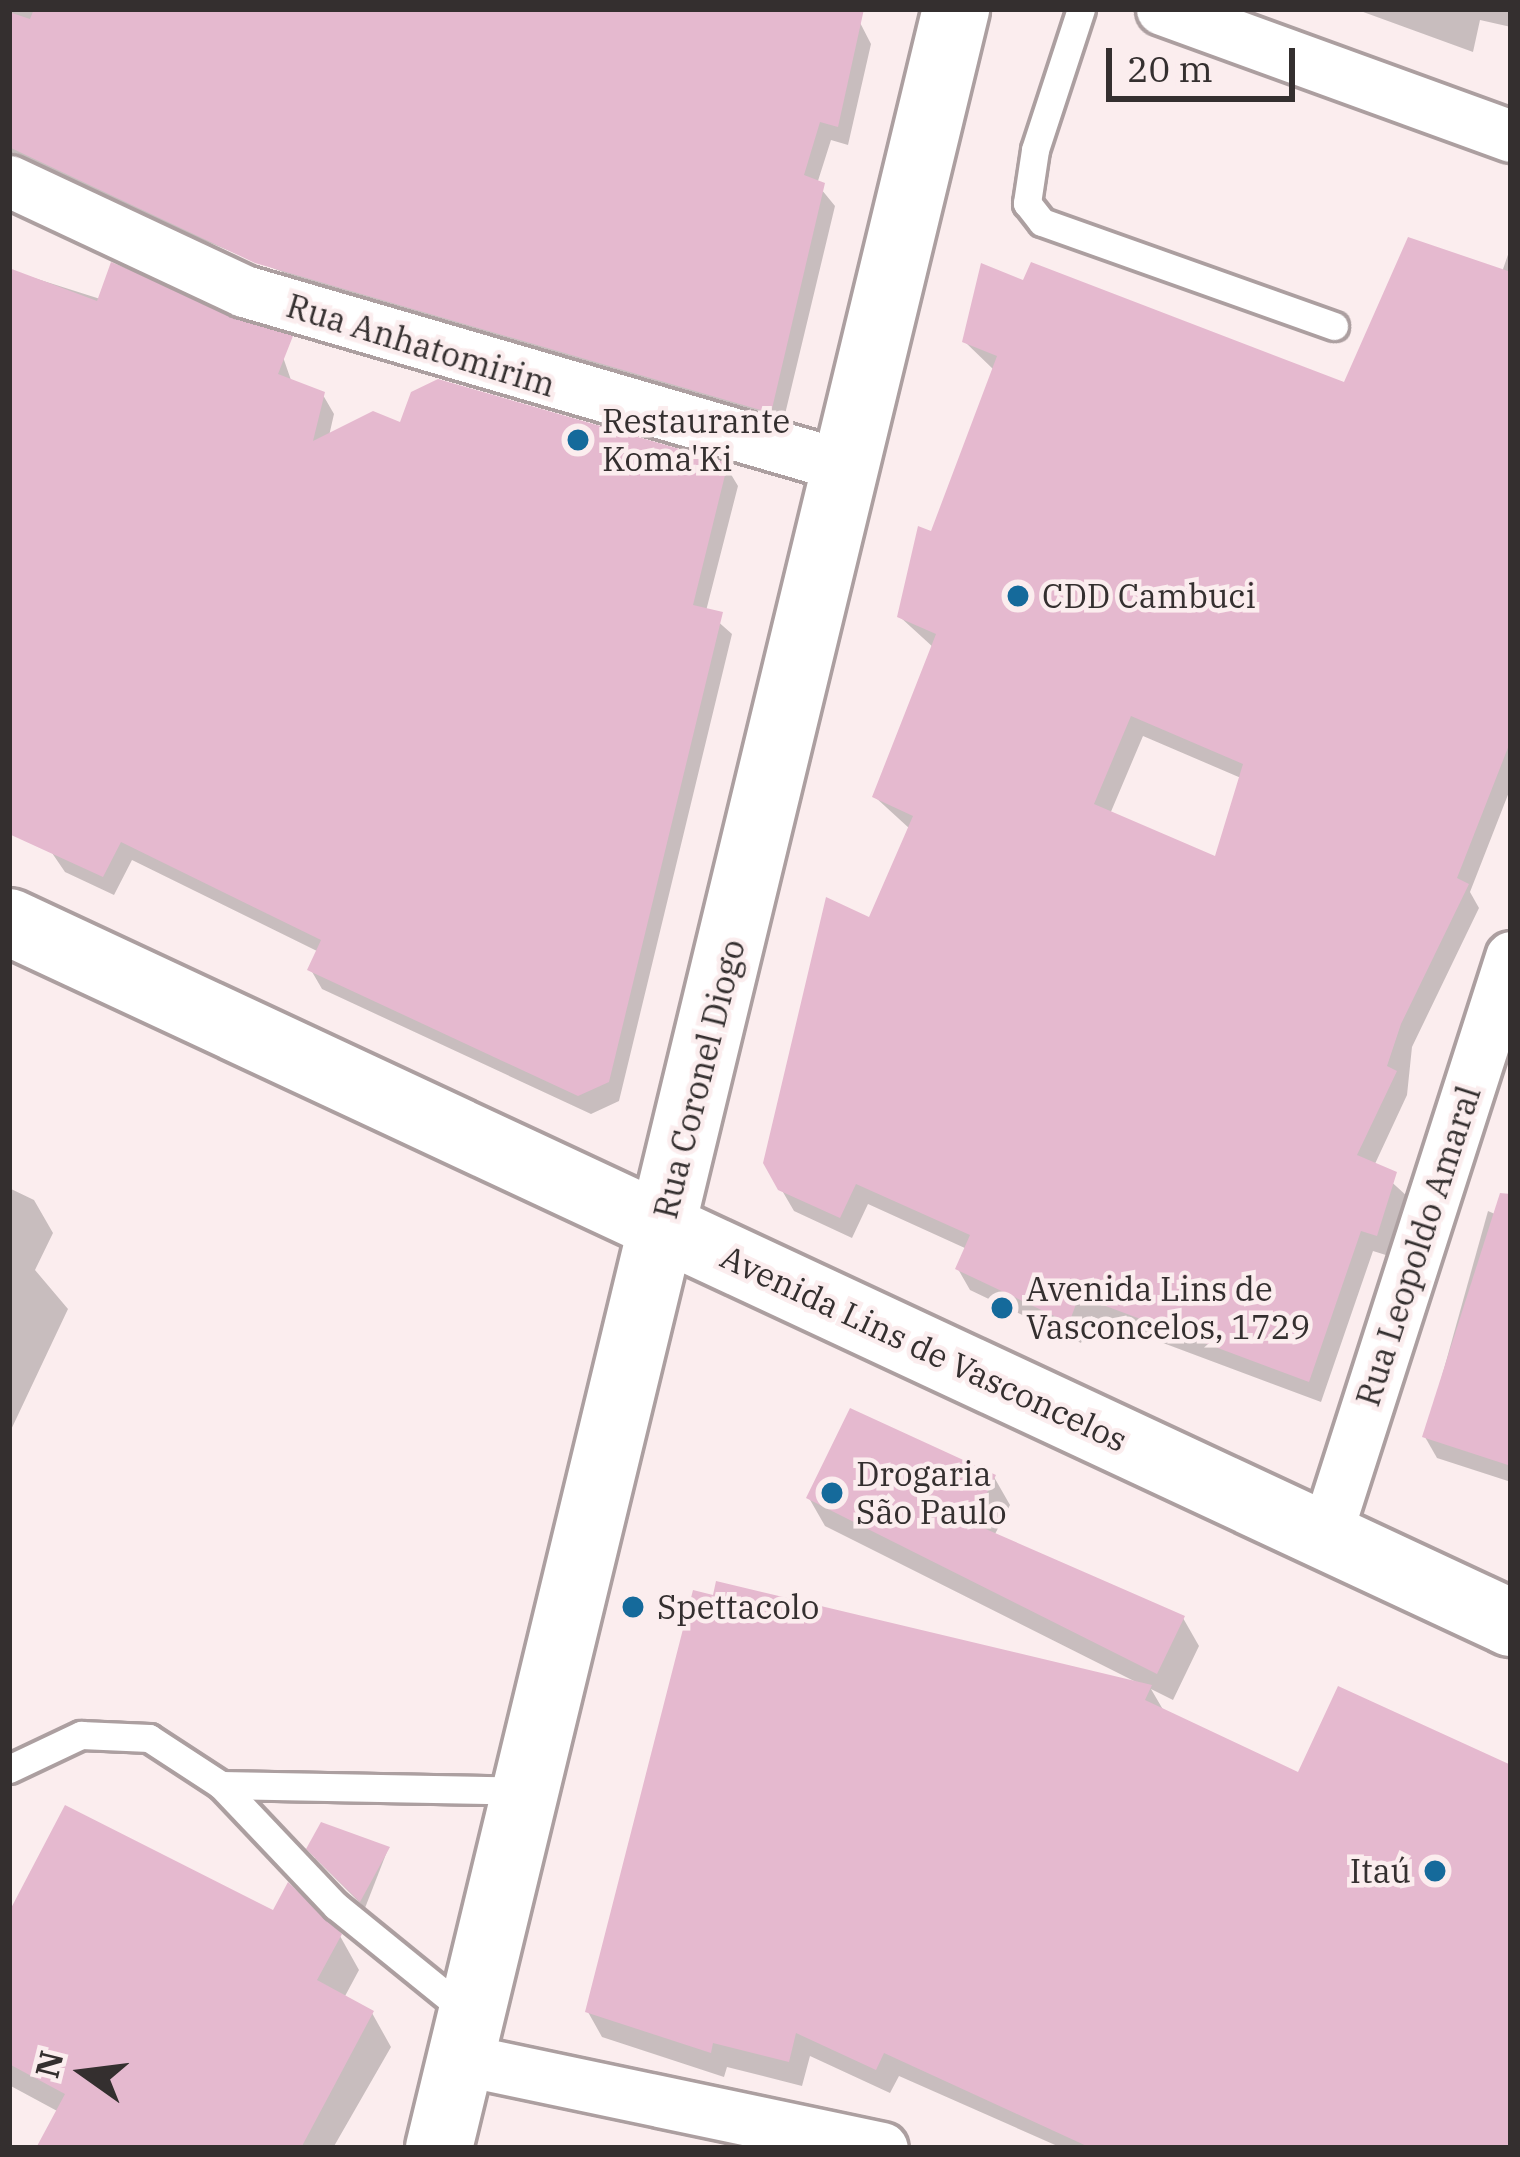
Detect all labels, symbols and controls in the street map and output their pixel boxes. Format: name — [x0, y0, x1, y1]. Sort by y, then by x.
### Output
scale bar — [1112, 24, 1301, 98]
text: 20 m — [1127, 45, 1213, 92]
street label: Rua Anhatomirim — [282, 285, 560, 405]
place label: Restaurante Koma'Ki — [602, 401, 790, 479]
marker: Restaurante Koma'Ki — [565, 427, 591, 453]
place label: CDD Cambuci — [1042, 576, 1256, 616]
marker: CDD Cambuci — [1005, 583, 1031, 609]
street label: Rua Coronel Diogo — [645, 935, 753, 1223]
street label: Rua Leopoldo Amaral — [1348, 1081, 1488, 1411]
street label: Avenida Lins de Vasconcelos — [715, 1236, 1133, 1460]
place label: Avenida Lins de Vasconcelos, 1729 — [1026, 1269, 1310, 1347]
marker: Avenida Lins de Vasconcelos, 1729 — [989, 1295, 1015, 1321]
place label: Drogaria São Paulo — [856, 1454, 1007, 1532]
marker: Drogaria São Paulo — [819, 1480, 845, 1506]
place label: Spettacolo — [657, 1587, 819, 1627]
marker: Spettacolo — [620, 1594, 646, 1620]
place label: Itaú — [1350, 1851, 1411, 1891]
marker: Itaú — [1422, 1858, 1448, 1884]
north arrow — [24, 2013, 144, 2133]
text: N — [25, 2046, 73, 2082]

